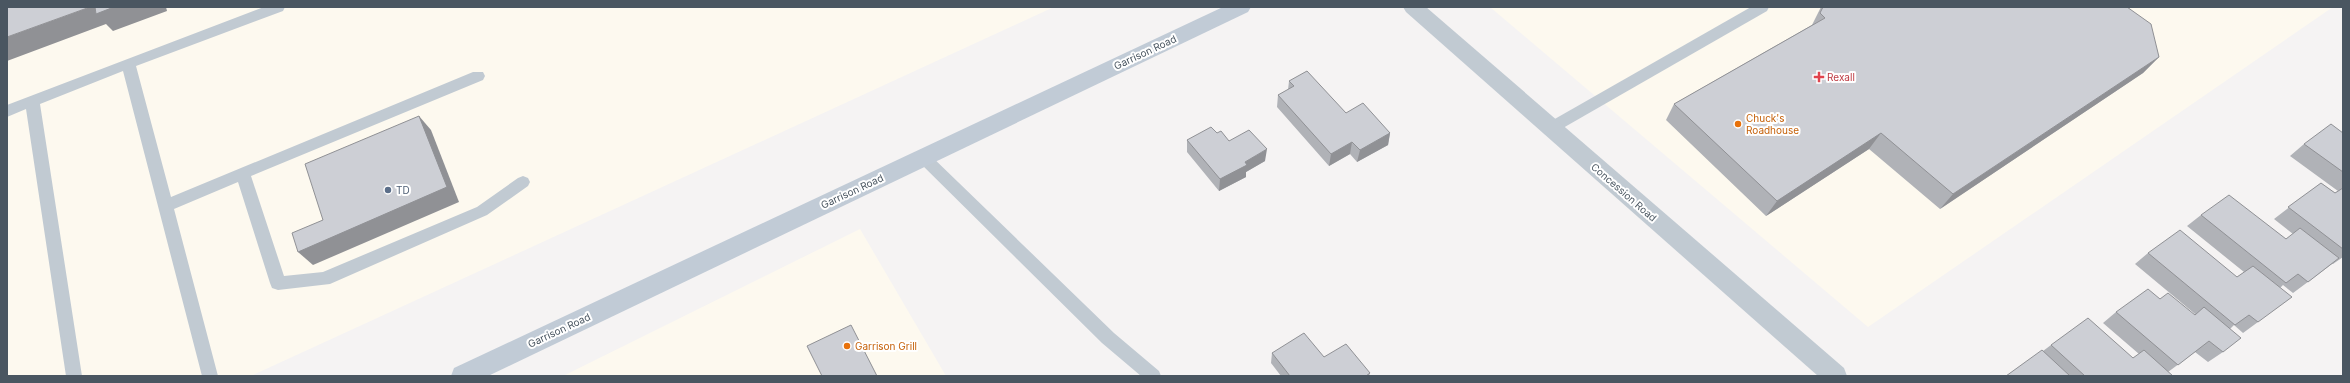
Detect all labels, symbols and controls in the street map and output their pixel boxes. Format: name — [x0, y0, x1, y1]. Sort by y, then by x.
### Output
street label: Garrison Road — [1112, 32, 1178, 72]
place label: Rexall — [1827, 71, 1855, 83]
marker: Rexall — [1814, 72, 1824, 82]
place label: Chuck's Roadhouse — [1746, 112, 1799, 136]
marker: Chuck's Roadhouse — [1733, 119, 1743, 129]
street label: Concession Road — [1589, 160, 1659, 224]
street label: Garrison Road — [819, 171, 885, 211]
place label: TD — [396, 184, 410, 196]
marker: TD — [383, 185, 393, 195]
street label: Garrison Road — [526, 310, 592, 350]
place label: Garrison Grill — [855, 340, 917, 352]
marker: Garrison Grill — [842, 341, 852, 351]

